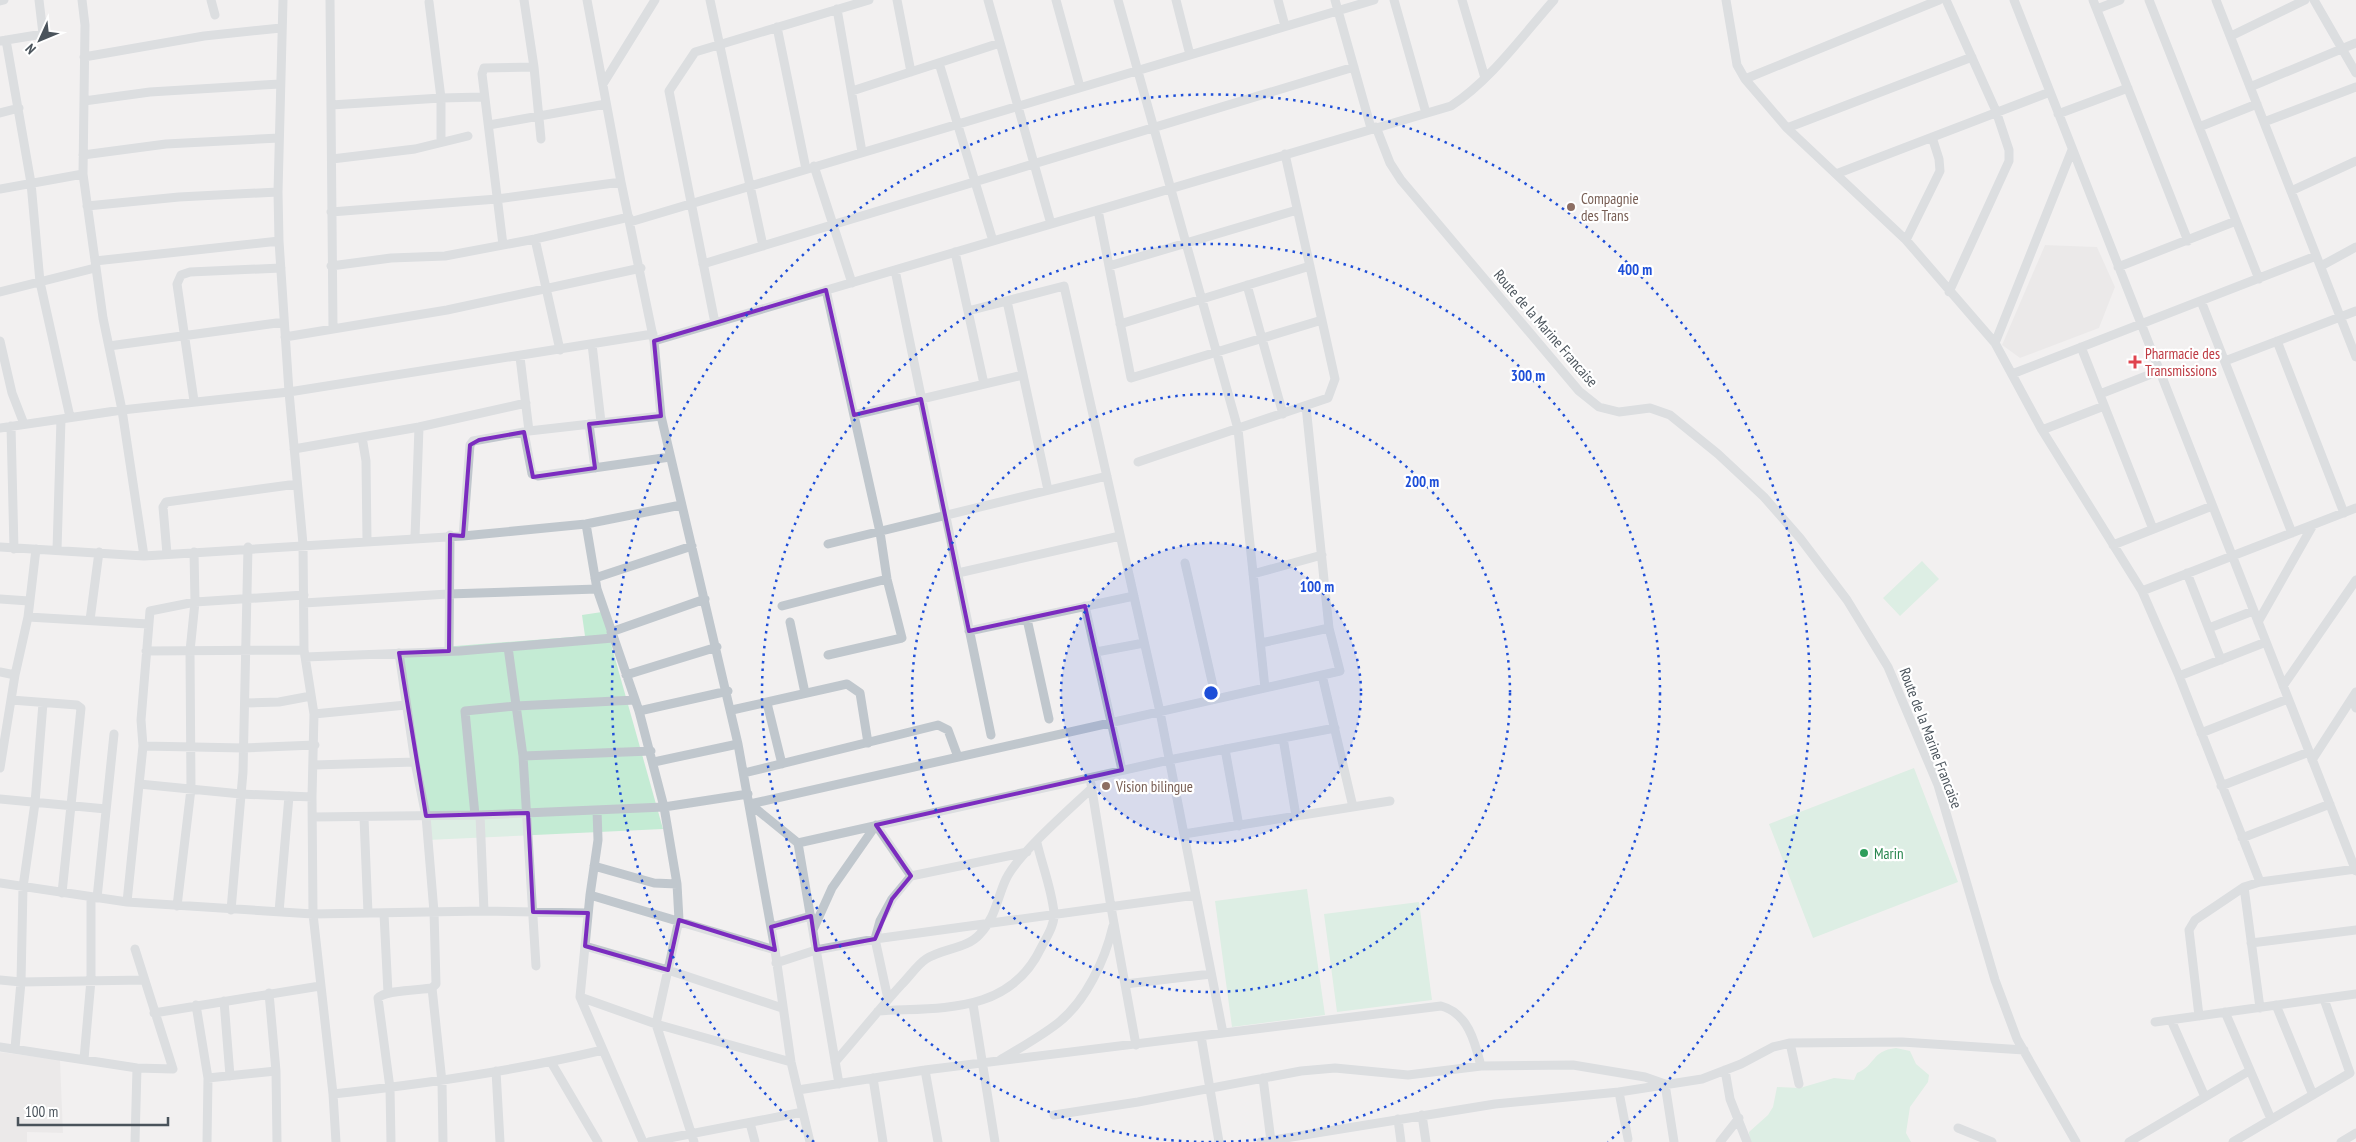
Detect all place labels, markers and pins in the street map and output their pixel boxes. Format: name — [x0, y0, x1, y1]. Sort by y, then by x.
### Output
place label: Compagnie des Trans — [1581, 189, 1639, 225]
marker: Compagnie des Trans — [1565, 201, 1577, 213]
place label: Pharmacie des Transmissions — [2145, 344, 2220, 380]
marker: Pharmacie des Transmissions — [2129, 356, 2141, 368]
centre of rings — [1202, 684, 1220, 702]
place label: Vision bilingue — [1115, 777, 1193, 796]
marker: Vision bilingue — [1100, 780, 1112, 792]
place label: Marin — [1874, 844, 1904, 863]
marker: Marin — [1858, 847, 1870, 859]

